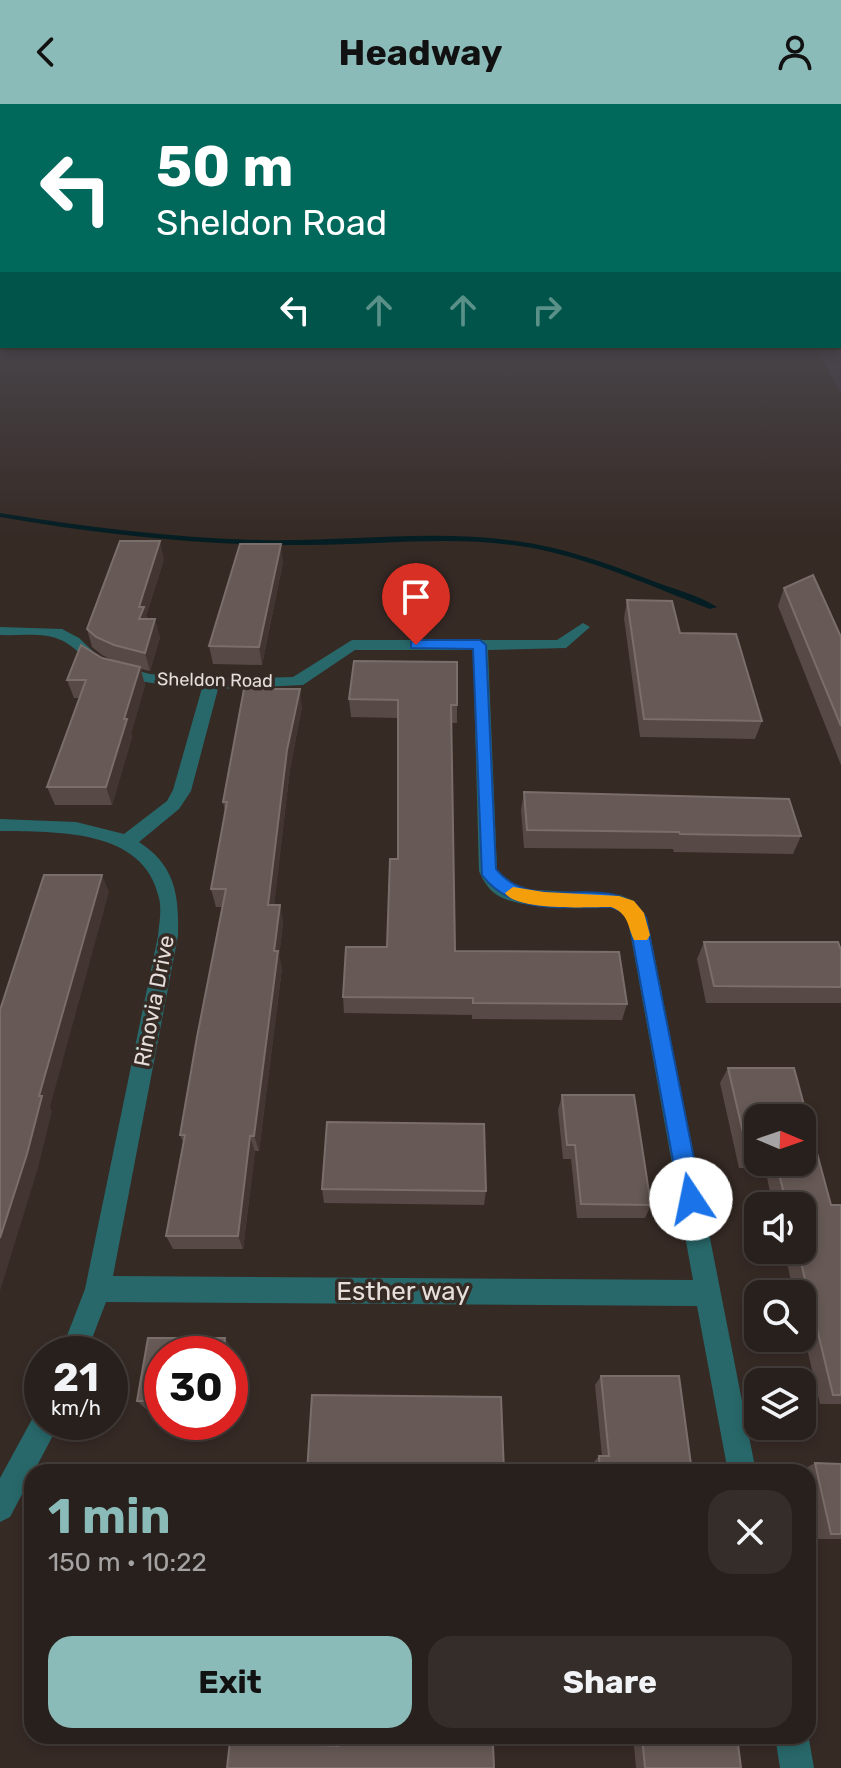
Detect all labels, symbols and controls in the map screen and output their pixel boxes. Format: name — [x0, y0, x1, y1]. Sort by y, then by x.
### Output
icon: back — [24, 30, 68, 74]
icon: person — [773, 30, 817, 74]
text: Headway — [339, 31, 502, 74]
text: 50 m — [156, 134, 293, 200]
icon: left — [24, 136, 128, 240]
text: Sheldon Road — [156, 201, 387, 244]
icon: left — [273, 288, 317, 332]
icon: ahead — [357, 288, 401, 332]
icon: ahead — [441, 288, 485, 332]
icon: right — [525, 288, 569, 332]
pin — [382, 563, 450, 645]
icon: arrive — [394, 575, 438, 619]
street label: Sheldon Road — [157, 668, 273, 692]
street label: Rinovia Drive — [128, 933, 180, 1069]
north arrow — [744, 1104, 816, 1176]
map controls — [744, 1104, 816, 1440]
position arrow — [649, 1157, 733, 1241]
button: sound — [744, 1192, 816, 1264]
street label: Esther way — [336, 1276, 470, 1307]
button: search — [744, 1280, 816, 1352]
speed limit sign: 30 — [144, 1336, 248, 1440]
text: 21 — [53, 1354, 99, 1401]
button: layers — [744, 1368, 816, 1440]
text: km/h — [51, 1396, 101, 1420]
text: 1 min — [48, 1488, 171, 1545]
button: close — [708, 1490, 792, 1574]
text: 150 m · 10:22 — [48, 1547, 207, 1578]
button: Exit — [48, 1636, 412, 1728]
button: Share — [428, 1636, 792, 1728]

